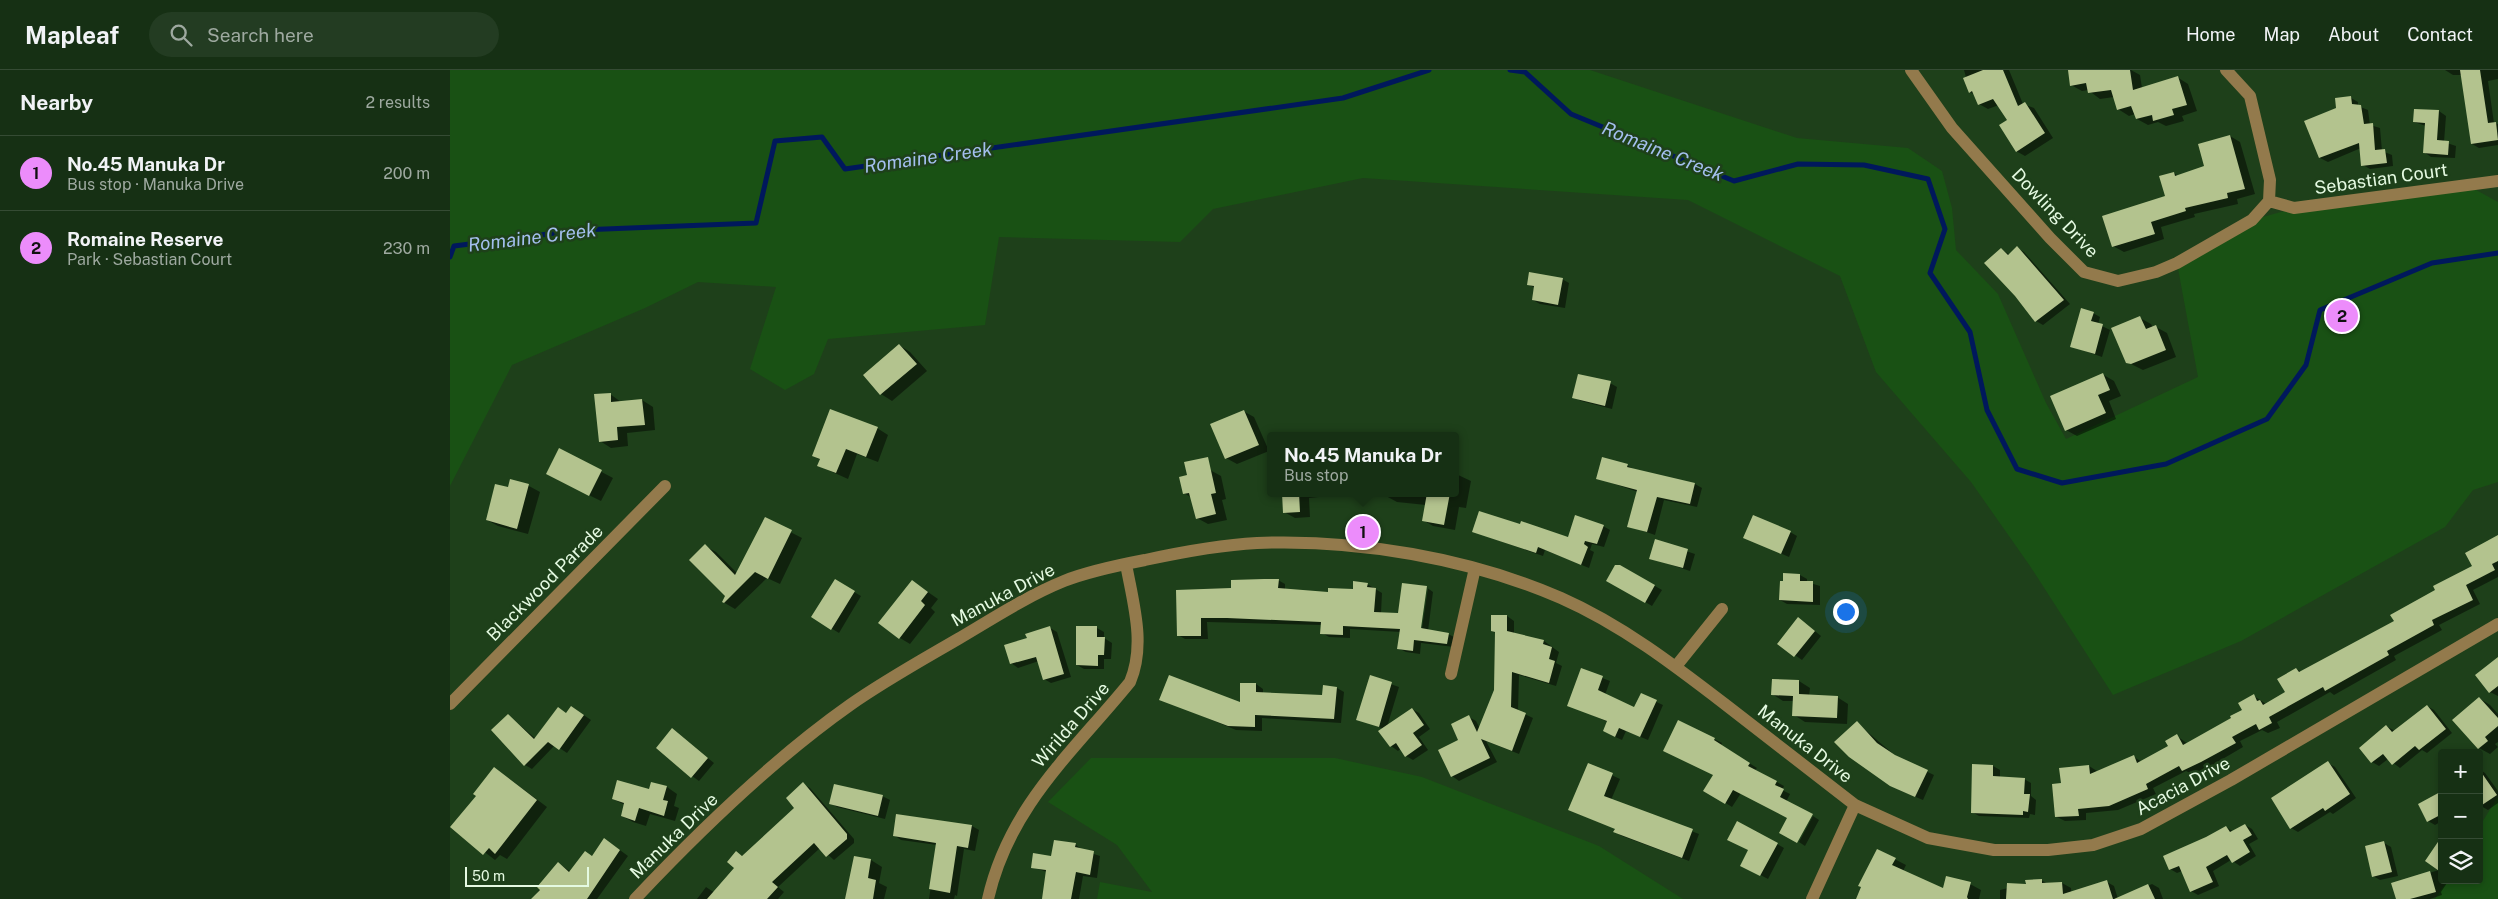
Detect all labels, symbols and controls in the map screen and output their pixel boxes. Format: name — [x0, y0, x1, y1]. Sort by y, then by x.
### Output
search box — [149, 12, 499, 57]
text: Mapleaf — [25, 21, 119, 49]
icon: search — [167, 21, 195, 49]
text: Search here — [207, 24, 314, 46]
text: Home — [2186, 24, 2236, 45]
text: Map — [2264, 24, 2300, 45]
text: About — [2328, 24, 2379, 45]
text: Contact — [2407, 24, 2473, 45]
text: Nearby — [20, 90, 93, 115]
text: 2 results — [365, 93, 430, 112]
water label: Romaine Creek — [1599, 117, 1728, 186]
water label: Romaine Creek — [863, 137, 994, 177]
text: No.45 Manuka Dr — [67, 153, 225, 175]
street label: Sebastian Court — [2313, 159, 2449, 198]
text: 1 — [33, 164, 39, 183]
text: 200 m — [383, 164, 430, 183]
street label: Dowling Drive — [2008, 164, 2103, 262]
text: Bus stop · Manuka Drive — [67, 175, 244, 194]
water label: Romaine Creek — [467, 218, 598, 256]
text: Romaine Reserve — [67, 228, 223, 250]
text: 2 — [31, 239, 41, 258]
text: 230 m — [383, 239, 430, 258]
text: Park · Sebastian Court — [67, 250, 232, 269]
pin: 2 — [2326, 297, 2358, 335]
popup — [1267, 432, 1459, 497]
text: No.45 Manuka Dr — [1284, 444, 1442, 466]
text: Bus stop — [1284, 466, 1348, 485]
pin: 1 — [1347, 513, 1379, 551]
street label: Blackwood Parade — [482, 520, 607, 645]
street label: Manuka Drive — [947, 559, 1058, 631]
your location — [1833, 599, 1859, 625]
street label: Wirilda Drive — [1028, 678, 1113, 772]
street label: Manuka Drive — [1754, 700, 1857, 787]
map controls — [2438, 749, 2483, 884]
button: + — [2438, 749, 2483, 794]
street label: Acacia Drive — [2132, 752, 2233, 819]
street label: Manuka Drive — [625, 788, 722, 883]
button: − — [2438, 794, 2483, 839]
button: layers — [2438, 839, 2483, 884]
scale bar — [465, 864, 589, 887]
text: 50 m — [472, 868, 505, 884]

